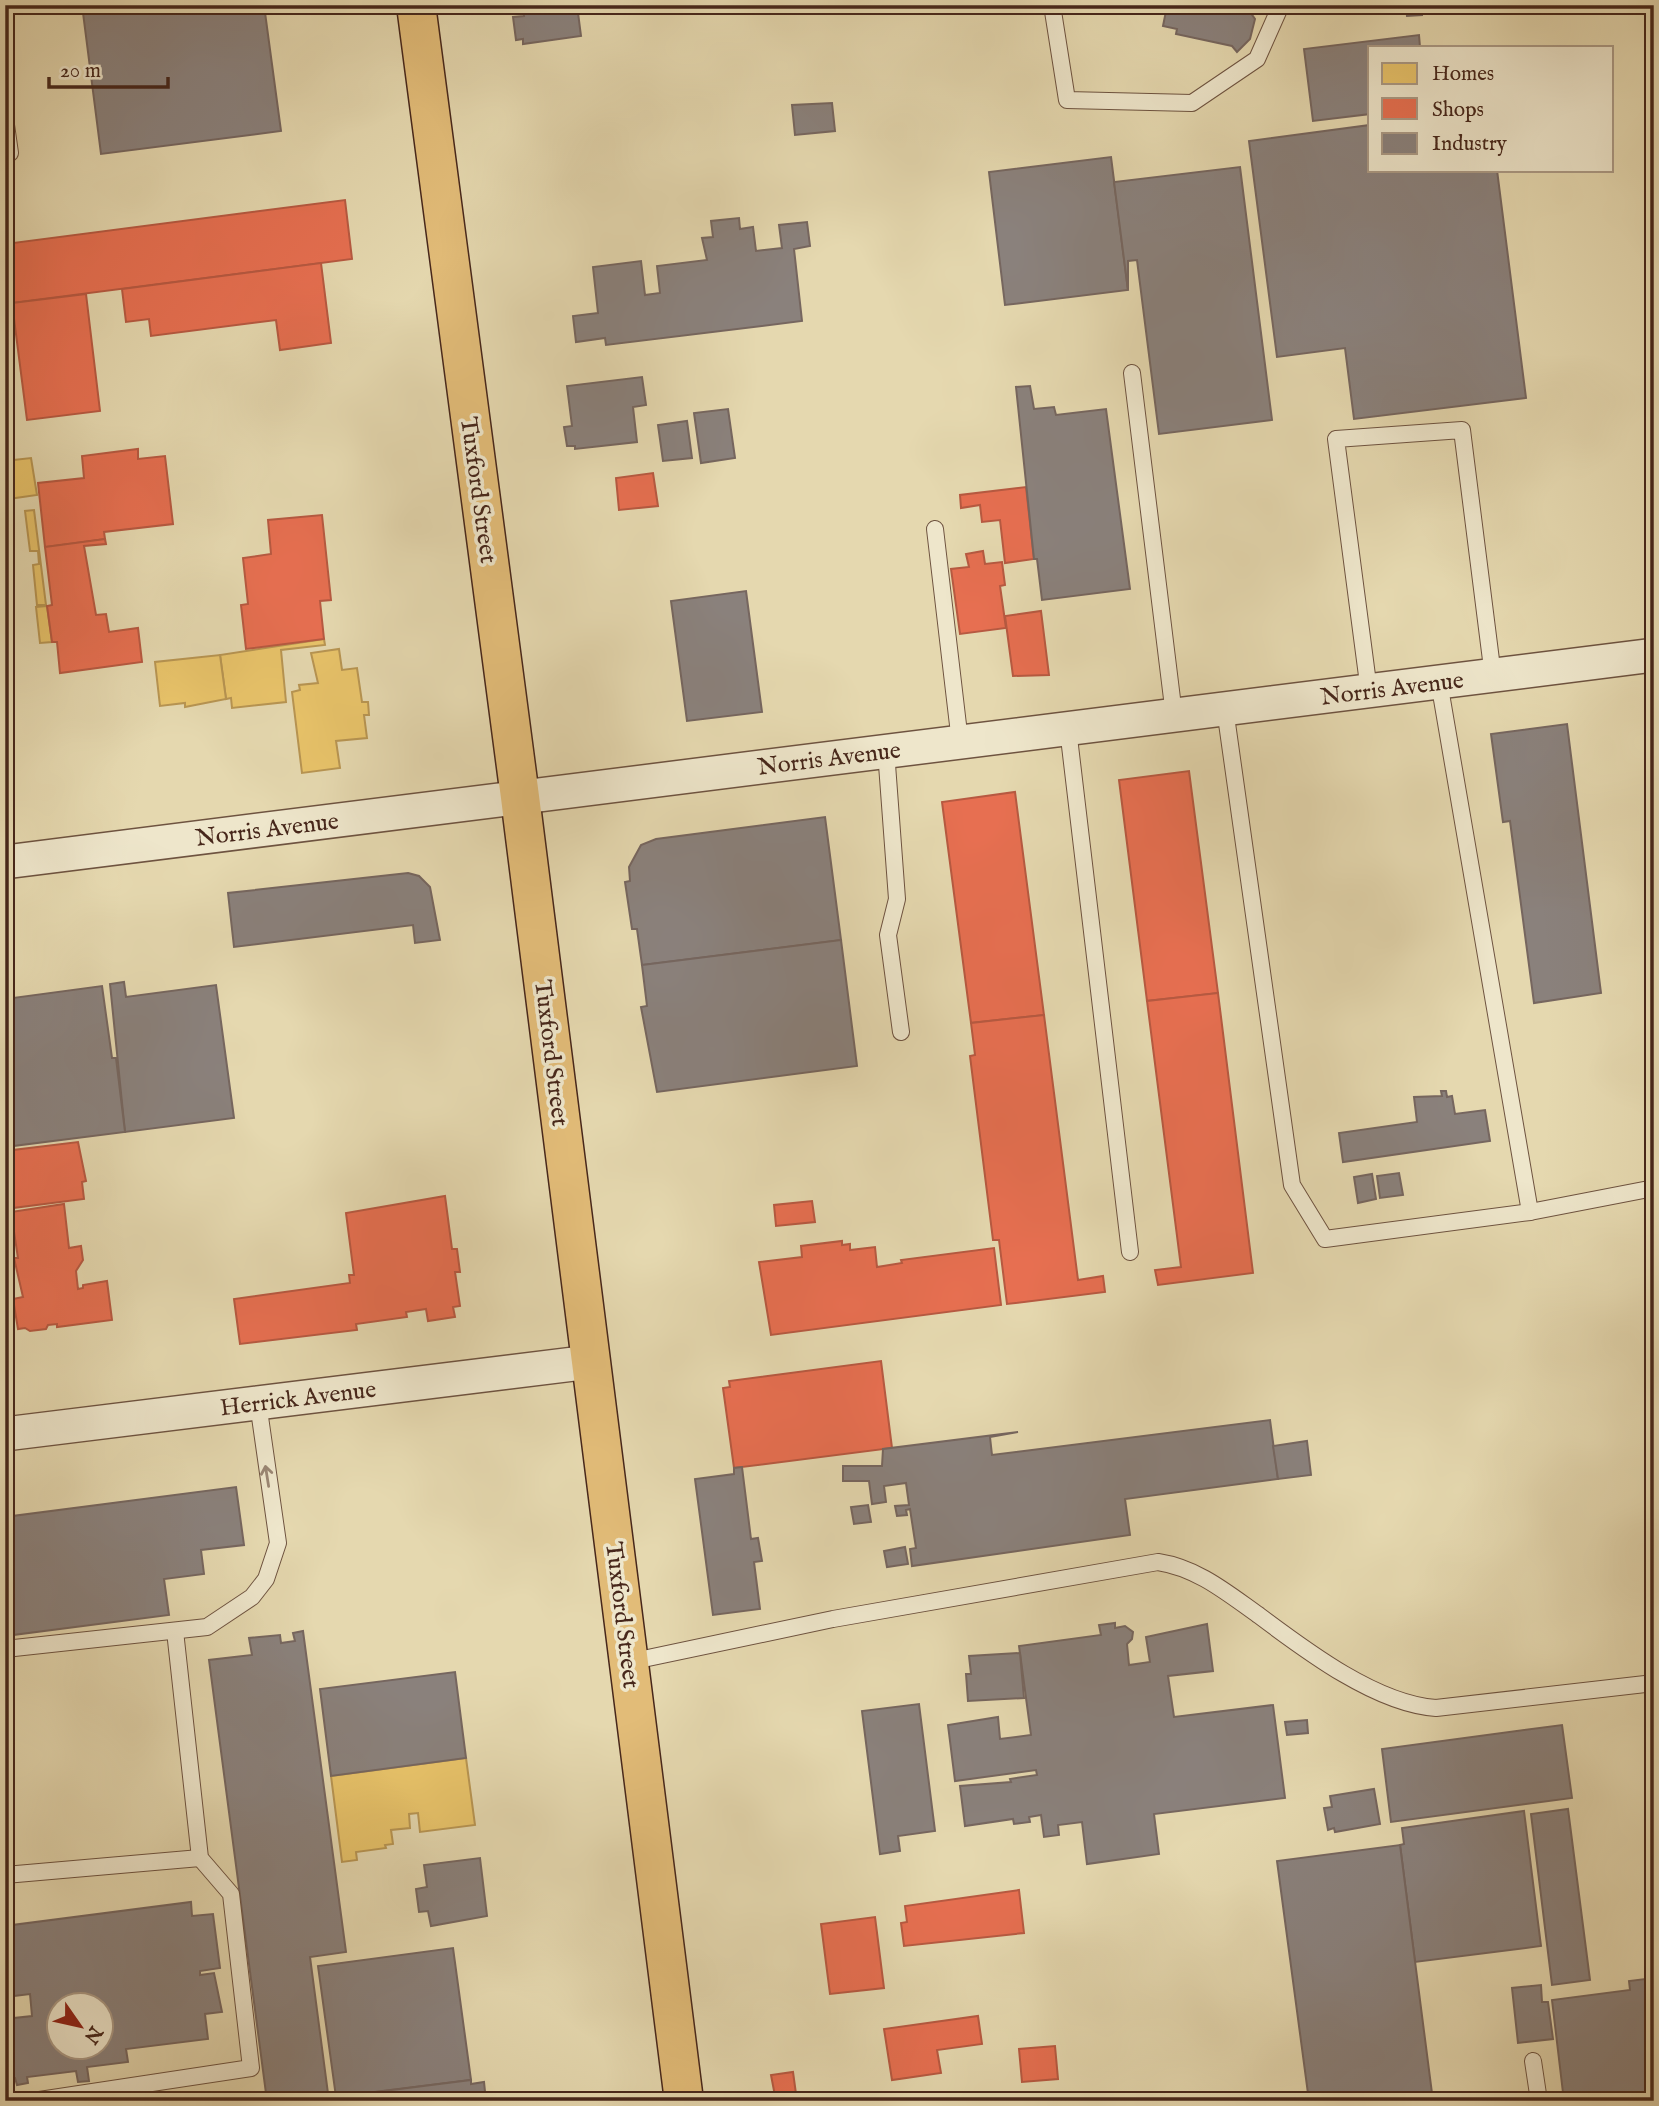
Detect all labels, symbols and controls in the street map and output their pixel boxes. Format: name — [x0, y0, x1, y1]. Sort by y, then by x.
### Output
scale bar — [49, 46, 168, 90]
legend — [1368, 46, 1614, 172]
text: 20 m — [60, 58, 101, 85]
text: Homes — [1432, 61, 1494, 88]
text: Shops — [1432, 97, 1484, 124]
text: Industry — [1432, 131, 1508, 158]
street label: Tuxford Street — [452, 415, 503, 565]
street label: Norris Avenue — [1319, 665, 1466, 714]
street label: Norris Avenue — [756, 735, 903, 784]
street label: Norris Avenue — [194, 806, 341, 855]
street label: Tuxford Street — [526, 978, 575, 1128]
street label: Herrick Avenue — [218, 1375, 378, 1424]
one-way arrow — [260, 1465, 273, 1488]
street label: Tuxford Street — [597, 1540, 646, 1690]
north arrow — [46, 1990, 116, 2060]
text: N — [78, 2020, 108, 2048]

